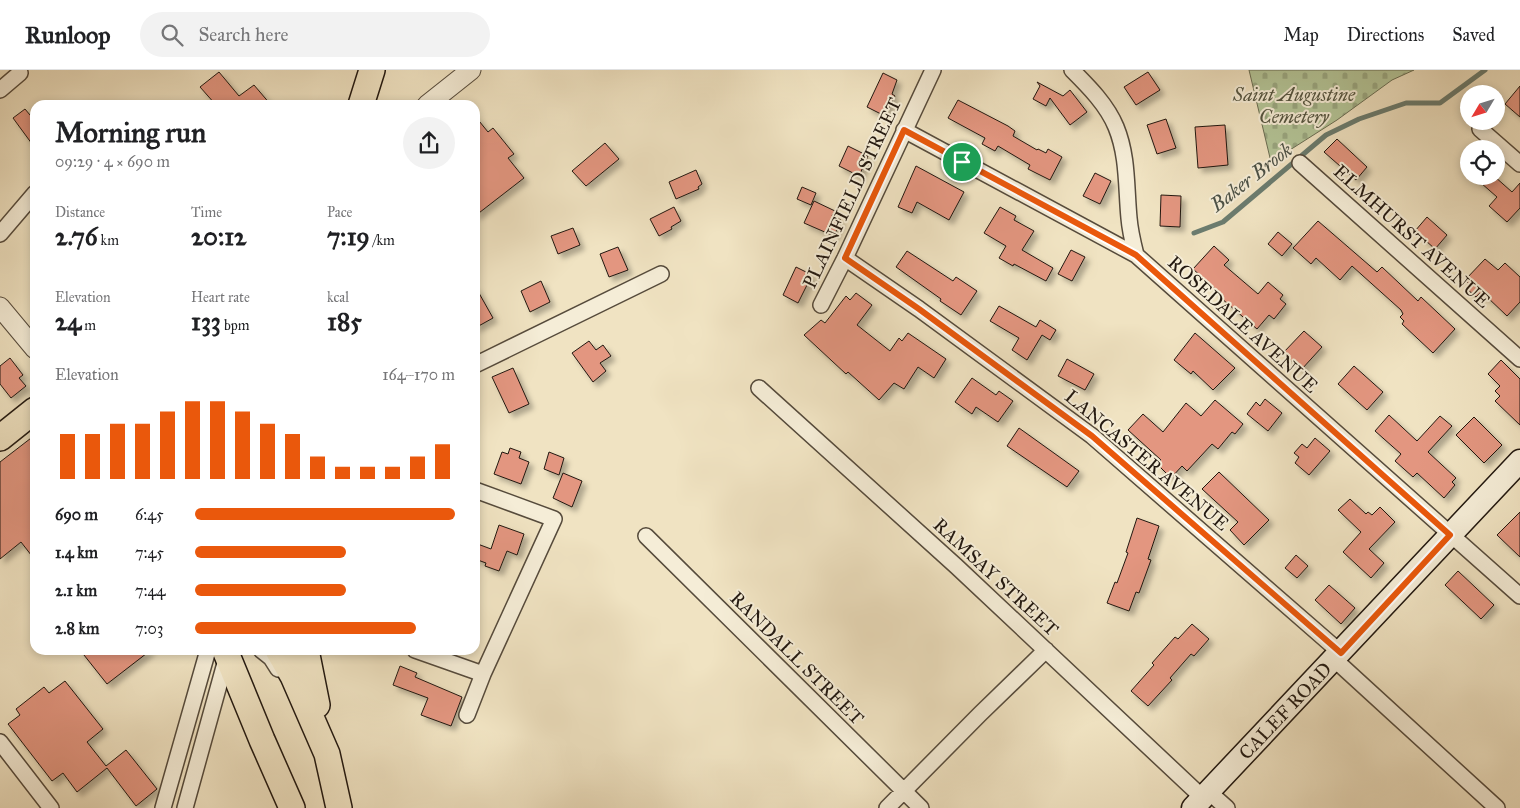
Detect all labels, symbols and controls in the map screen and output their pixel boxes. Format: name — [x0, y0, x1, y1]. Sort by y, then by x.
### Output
search box — [140, 12, 490, 57]
text: Runloop — [25, 20, 110, 50]
icon: search — [158, 21, 186, 49]
text: Search here — [198, 23, 288, 46]
text: Map — [1283, 24, 1319, 46]
text: Directions — [1347, 24, 1424, 46]
text: Saved — [1452, 24, 1495, 46]
park label: Saint Augustine Cemetery — [1232, 83, 1356, 128]
north arrow — [1460, 85, 1505, 130]
map controls — [1460, 85, 1505, 185]
street label: PLAINFIELD STREET — [798, 94, 906, 292]
text: Morning run — [55, 115, 206, 150]
button: share — [403, 117, 455, 169]
water label: Baker Brook — [1204, 137, 1297, 217]
button: locate — [1460, 140, 1505, 185]
pin — [941, 141, 983, 183]
icon: arrive — [948, 148, 976, 176]
text: 09:29 · 4 × 690 m — [55, 152, 170, 171]
street label: ELMHURST AVENUE — [1329, 160, 1495, 313]
text: Distance — [55, 204, 105, 221]
text: Time — [191, 204, 222, 221]
text: Pace — [327, 204, 352, 221]
text: 2.76 — [55, 221, 98, 252]
text: 20:12 — [191, 221, 246, 252]
text: 7:19 — [327, 221, 370, 252]
text: km — [98, 232, 119, 249]
text: /km — [370, 232, 395, 249]
street label: ROSEDALE AVENUE — [1163, 251, 1323, 398]
text: Elevation — [55, 289, 111, 306]
text: Heart rate — [191, 289, 250, 306]
text: kcal — [327, 289, 349, 306]
text: 24 — [55, 306, 81, 337]
text: 133 — [191, 306, 221, 337]
text: 185 — [327, 306, 362, 337]
text: m — [81, 317, 96, 334]
text: bpm — [221, 317, 249, 334]
text: Elevation — [55, 365, 119, 384]
text: 164–170 m — [382, 365, 455, 384]
street label: LANCASTER AVENUE — [1060, 385, 1234, 536]
text: 690 m — [55, 505, 98, 524]
text: 6:45 — [135, 505, 164, 524]
street label: RAMSAY STREET — [929, 513, 1063, 641]
text: 1.4 km — [55, 543, 98, 562]
text: 7:45 — [135, 543, 164, 562]
text: 2.1 km — [55, 581, 97, 600]
text: 7:44 — [135, 581, 165, 600]
street label: RANDALL STREET — [725, 586, 869, 730]
text: 2.8 km — [55, 619, 99, 638]
text: 7:03 — [135, 619, 163, 638]
street label: CALEF ROAD — [1234, 657, 1336, 764]

